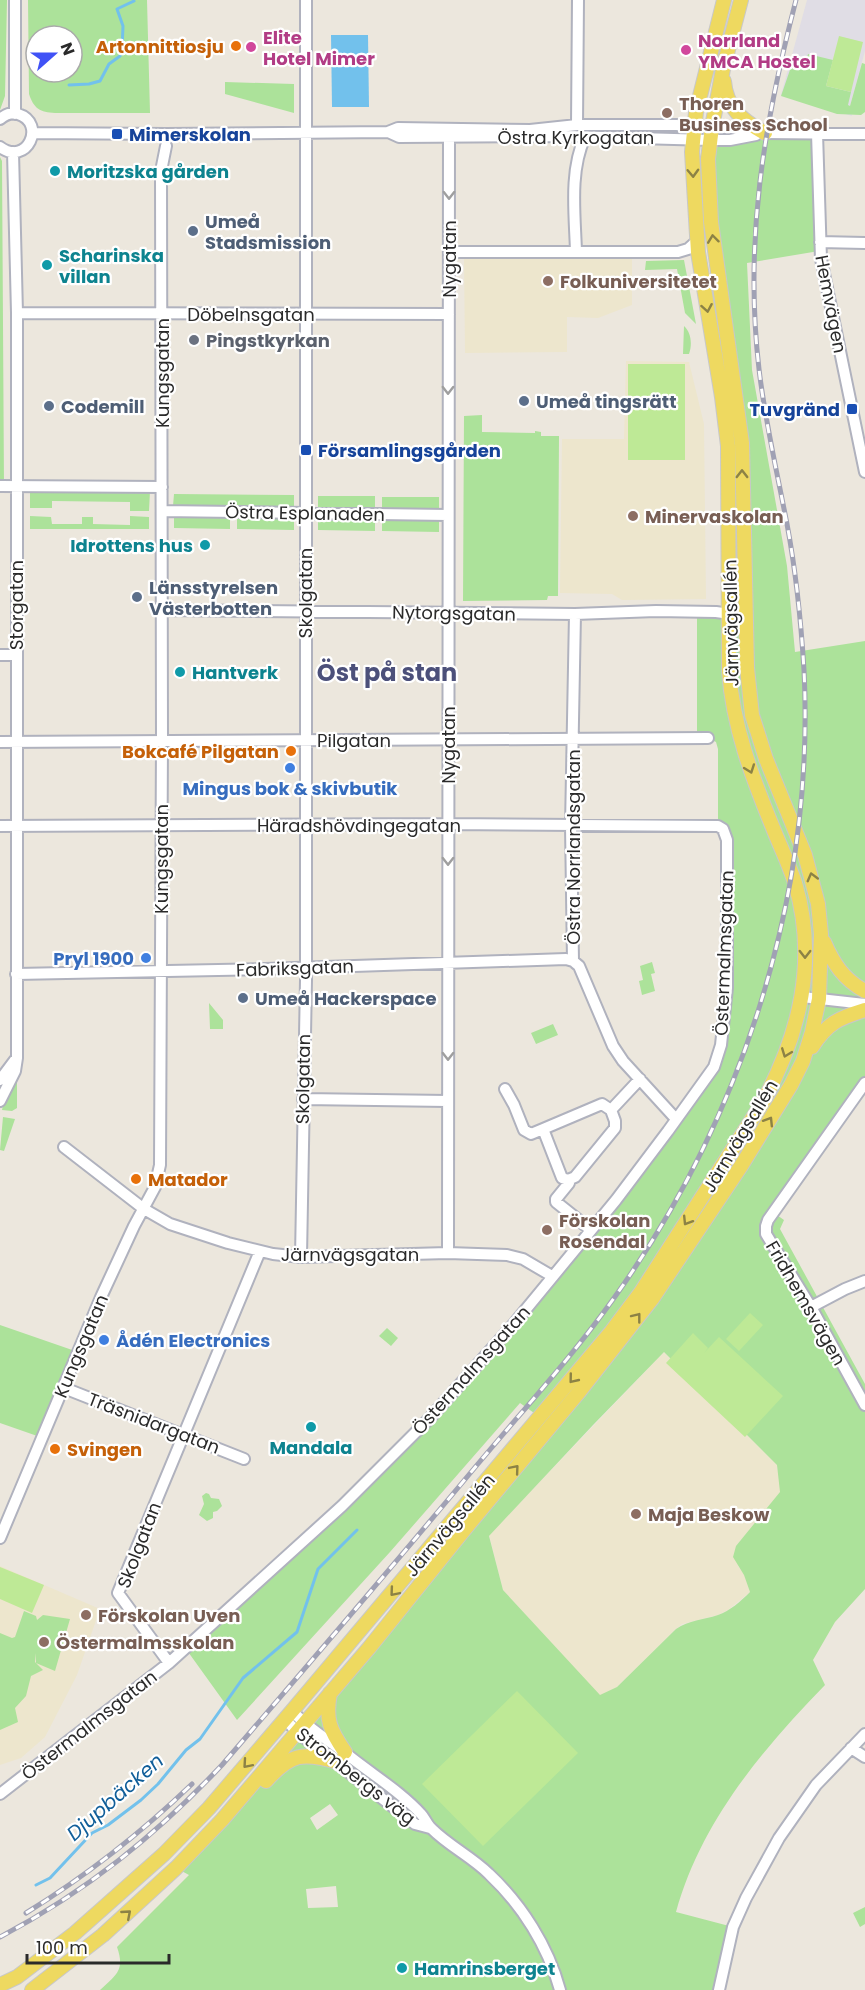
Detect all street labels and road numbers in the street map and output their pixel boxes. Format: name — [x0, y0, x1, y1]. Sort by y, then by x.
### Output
street label: Östra Kyrkogatan — [498, 125, 654, 150]
street label: Nygatan — [437, 220, 462, 298]
street label: Hemvägen — [809, 253, 853, 355]
street label: Döbelnsgatan — [187, 302, 315, 327]
street label: Kungsgatan — [150, 318, 175, 428]
street label: Östra Esplanaden — [225, 499, 385, 527]
street label: Skolgatan — [293, 548, 318, 638]
street label: Järnvägsallén — [717, 559, 745, 687]
street label: Storgatan — [4, 560, 29, 650]
street label: Nytorgsgatan — [392, 599, 516, 627]
street label: Nygatan — [436, 706, 461, 784]
street label: Pilgatan — [317, 728, 391, 753]
street label: Östra Norrlandsgatan — [561, 749, 586, 945]
street label: Kungsgatan — [149, 804, 174, 914]
street label: Häradshövdingegatan — [257, 813, 461, 838]
street label: Östermalmsgatan — [709, 870, 739, 1036]
street label: Fabriksgatan — [236, 953, 354, 983]
street label: Skolgatan — [290, 1034, 316, 1124]
street label: Järnvägsallén — [696, 1075, 784, 1197]
street label: Fridhemsvägen — [760, 1236, 852, 1370]
street label: Järnvägsgatan — [281, 1242, 419, 1267]
street label: Kungsgatan — [48, 1291, 114, 1401]
street label: Östermalmsgatan — [406, 1300, 536, 1440]
street label: Träsnidargatan — [84, 1386, 224, 1460]
street label: Järnvägsallén — [399, 1468, 501, 1582]
street label: Skolgatan — [111, 1498, 167, 1592]
street label: Östermalmsgatan — [16, 1664, 162, 1786]
street label: Strombergs väg — [291, 1722, 421, 1830]

